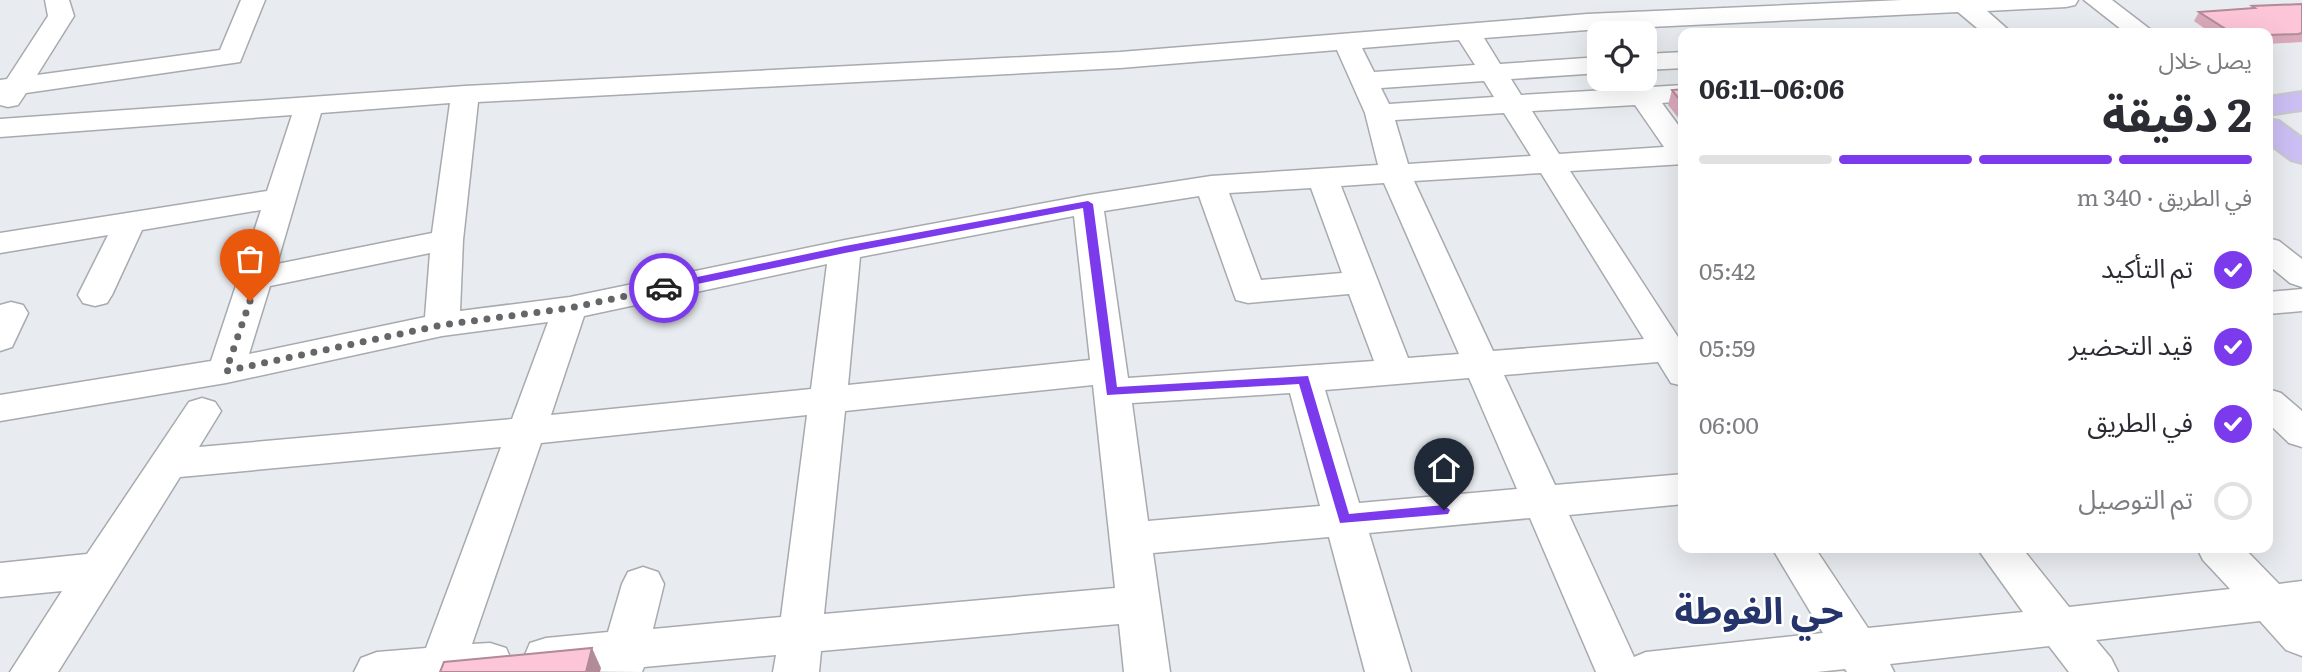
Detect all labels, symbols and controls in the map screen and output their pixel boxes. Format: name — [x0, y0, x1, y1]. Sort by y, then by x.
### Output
map controls — [1587, 21, 1657, 91]
button: locate — [1587, 21, 1657, 91]
text: يصل خلال — [2159, 42, 2252, 76]
text: 06:06–06:11 — [1699, 68, 1844, 107]
text: 2 دقيقة — [2102, 78, 2252, 146]
text: في الطريق · 340 m — [2076, 179, 2252, 213]
pin — [220, 229, 280, 301]
icon: bag — [231, 240, 269, 278]
text: تم التأكيد — [2101, 247, 2193, 286]
icon: check — [2214, 251, 2252, 289]
courier — [629, 253, 699, 323]
text: 05:42 — [1699, 253, 1756, 287]
icon: car — [645, 269, 683, 307]
text: قيد التحضير — [2069, 324, 2193, 363]
icon: check — [2214, 328, 2252, 366]
text: 05:59 — [1699, 330, 1755, 364]
text: في الطريق — [2087, 401, 2193, 440]
icon: check — [2214, 405, 2252, 443]
text: 06:00 — [1699, 407, 1759, 441]
pin — [1414, 438, 1474, 510]
icon: home — [1425, 449, 1463, 487]
text: تم التوصيل — [2078, 478, 2193, 517]
district label: حي الغوطة — [1674, 580, 1844, 641]

